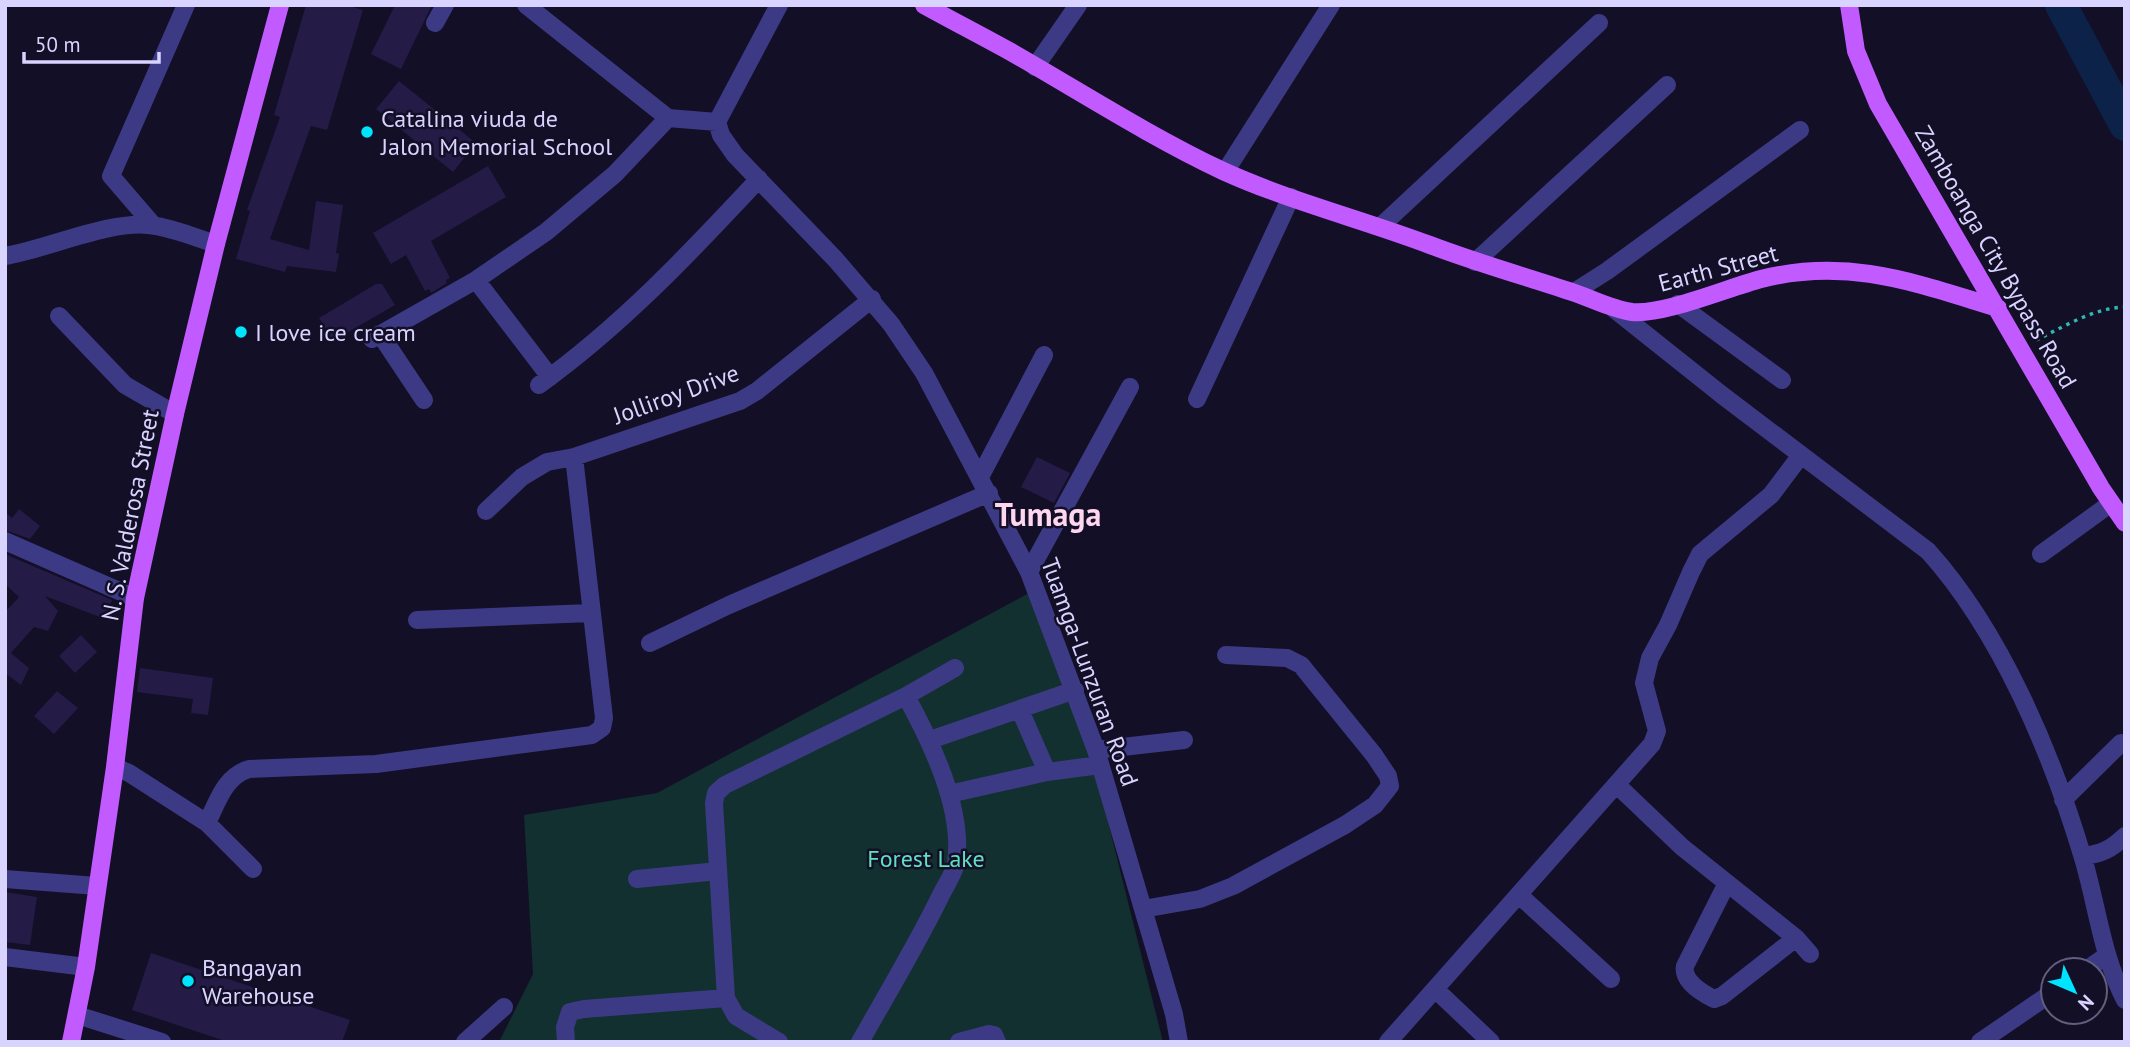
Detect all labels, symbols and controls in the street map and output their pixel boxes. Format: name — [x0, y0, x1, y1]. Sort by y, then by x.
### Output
scale bar — [24, 21, 159, 65]
text: 50 m — [35, 31, 81, 58]
place label: Catalina viuda de Jalon Memorial School — [380, 103, 612, 162]
street label: Zamboanga City Bypass Road — [1908, 120, 2084, 394]
marker: Catalina viuda de Jalon Memorial School — [359, 124, 375, 140]
street label: Earth Street — [1655, 237, 1781, 299]
place label: I love ice cream — [255, 317, 416, 348]
marker: I love ice cream — [233, 324, 249, 340]
street label: Jolliroy Drive — [608, 357, 743, 431]
street label: N. S. Valderosa Street — [94, 407, 166, 623]
district label: Tumaga — [995, 493, 1101, 535]
street label: Tuamga-Lunzuran Road — [1034, 554, 1146, 790]
park label: Forest Lake — [867, 843, 985, 874]
place label: Bangayan Warehouse — [202, 952, 314, 1011]
north arrow — [2039, 956, 2109, 1026]
marker: Bangayan Warehouse — [180, 973, 196, 989]
text: N — [2073, 990, 2099, 1016]

